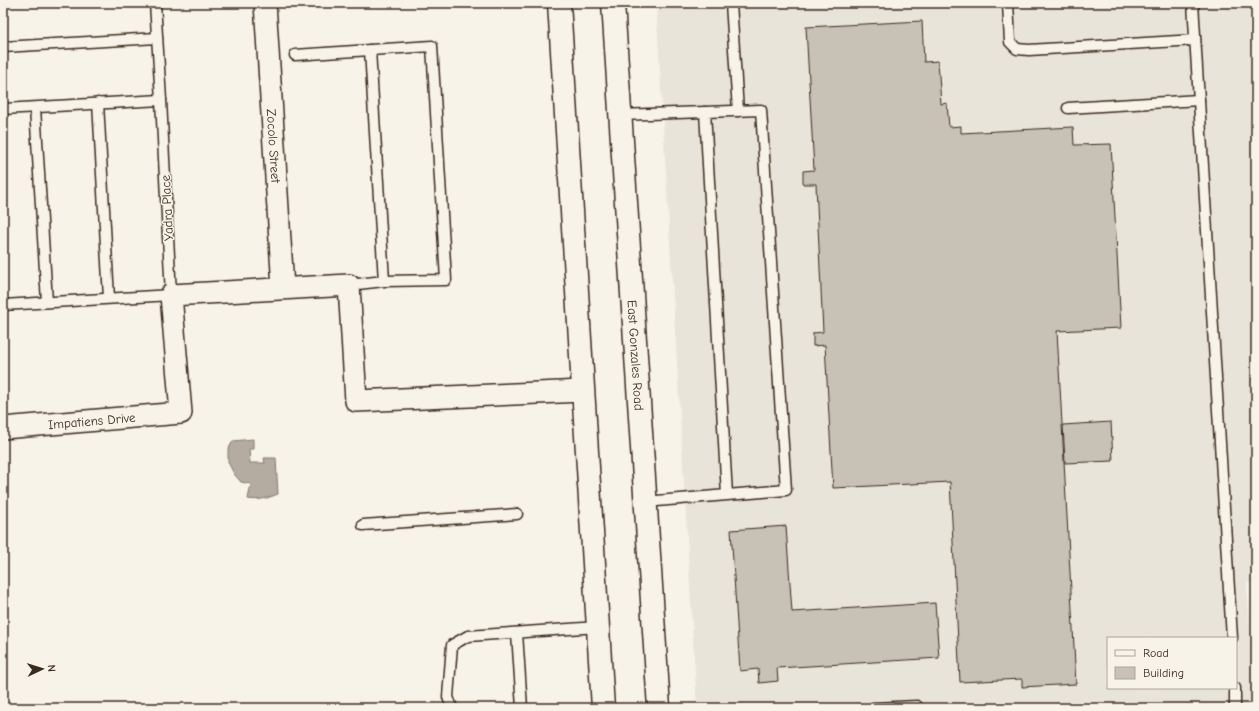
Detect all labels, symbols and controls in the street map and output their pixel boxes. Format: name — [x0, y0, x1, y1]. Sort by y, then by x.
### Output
street label: Zocolo Street — [264, 108, 284, 185]
street label: Yadra Place — [158, 174, 176, 241]
street label: East Gonzales Road — [625, 300, 647, 411]
street label: Impatiens Drive — [47, 409, 136, 432]
legend — [1107, 637, 1237, 689]
text: Road — [1143, 646, 1169, 660]
north arrow — [22, 649, 62, 689]
text: N — [45, 664, 58, 672]
text: Building — [1143, 666, 1184, 680]

